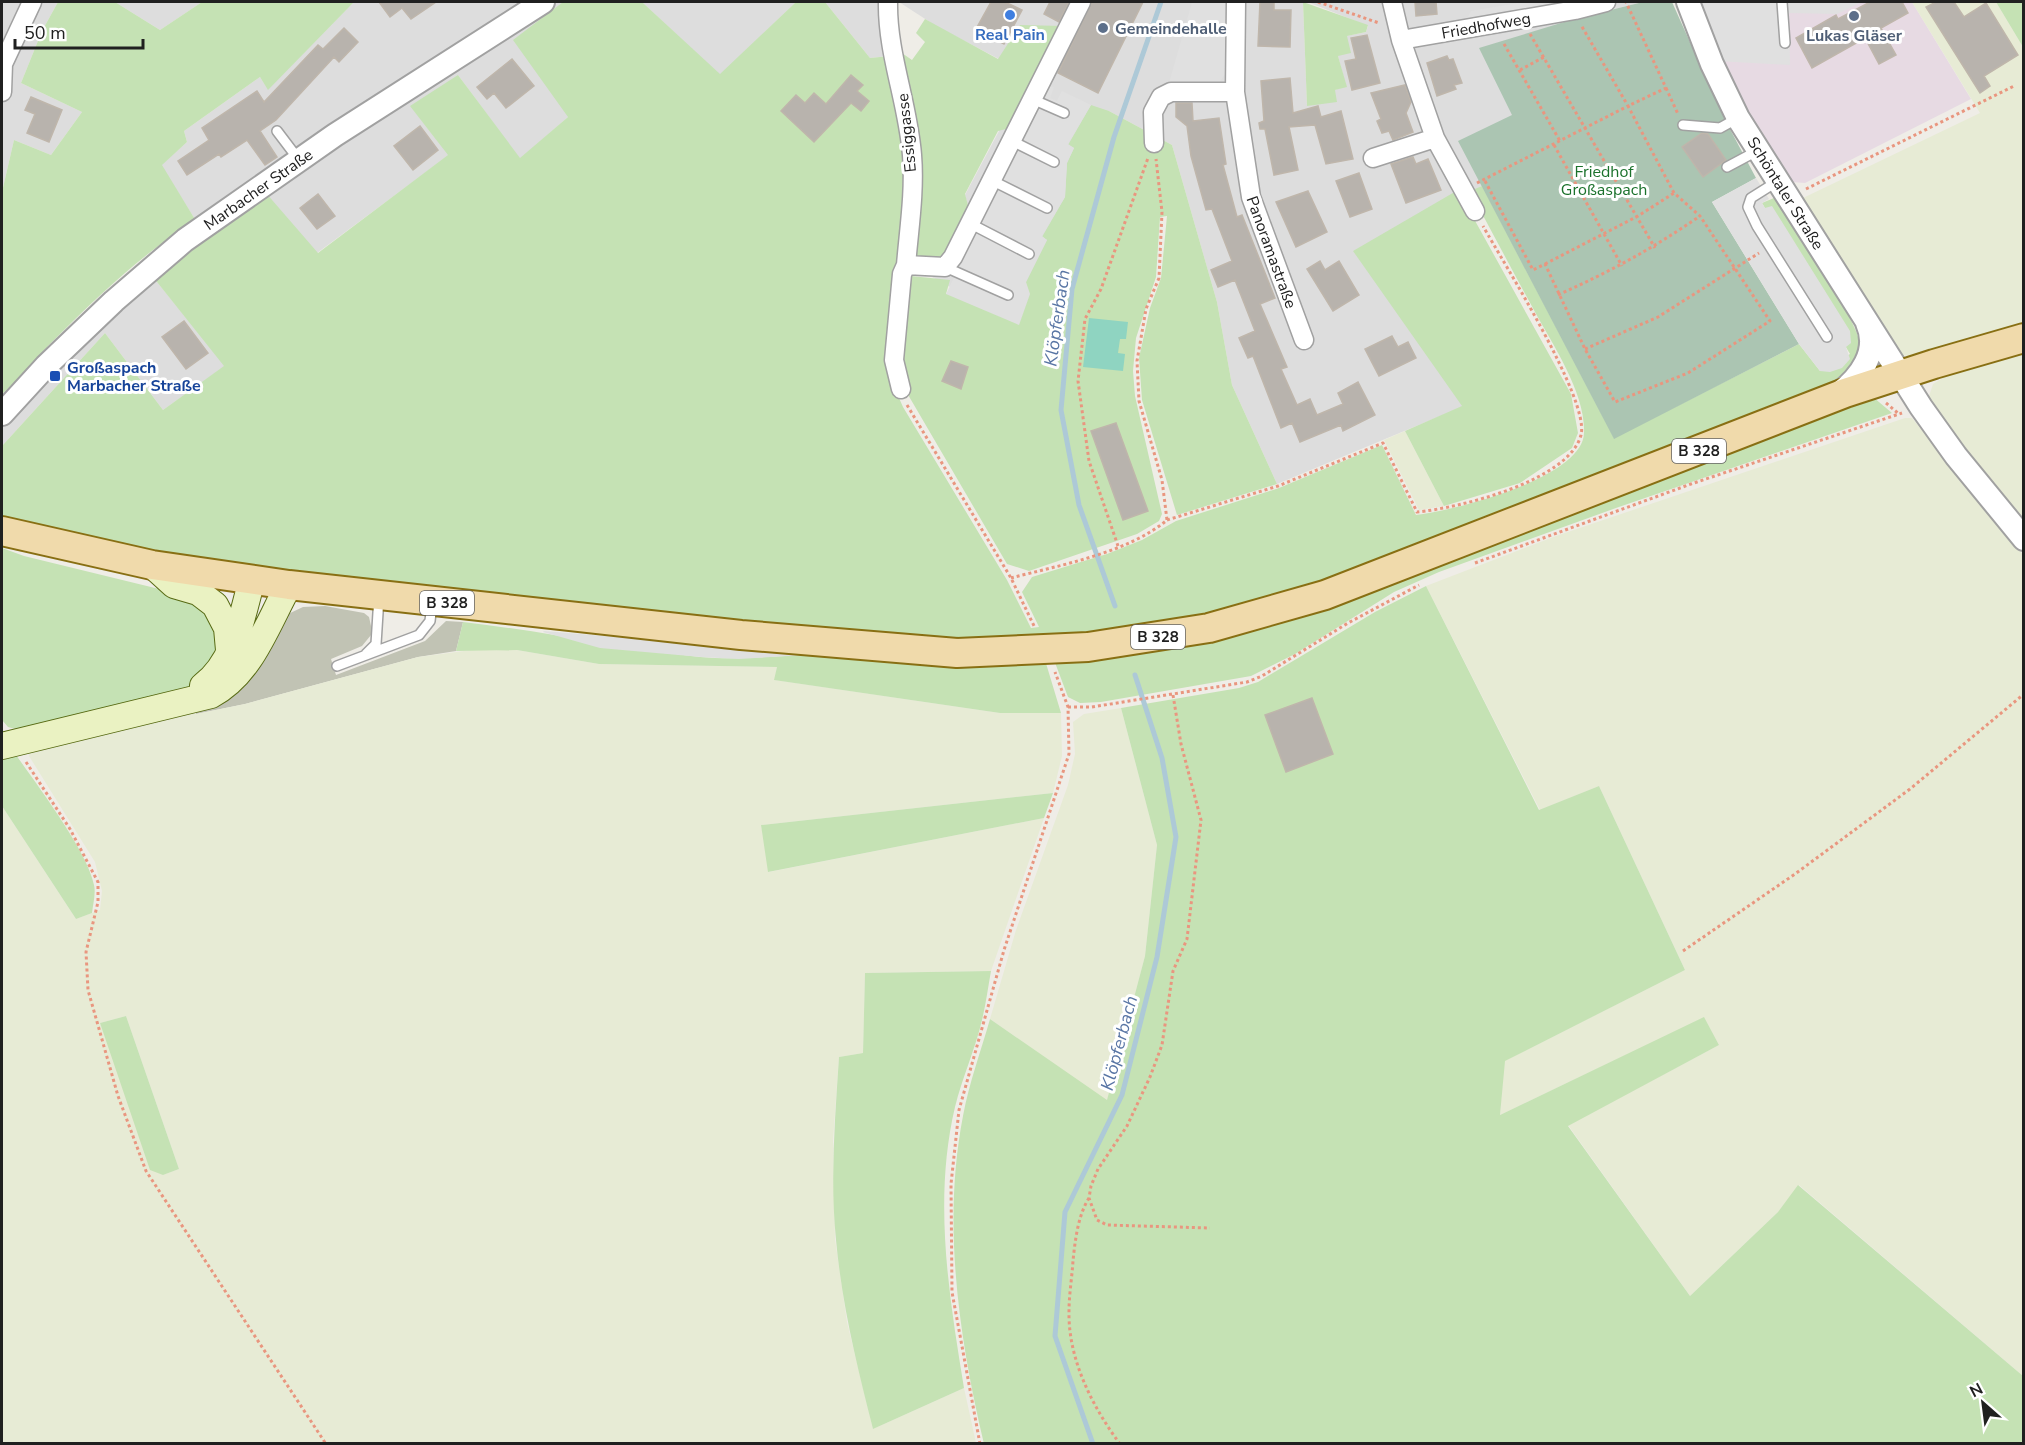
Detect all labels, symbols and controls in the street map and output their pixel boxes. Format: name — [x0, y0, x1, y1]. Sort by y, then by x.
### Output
street label: Friedhofweg — [1440, 7, 1533, 45]
marker: Real Pain — [1003, 8, 1017, 22]
marker: Lukas Gläser — [1847, 9, 1861, 23]
scale bar — [15, 12, 142, 50]
place label: Gemeindehalle — [1115, 18, 1227, 40]
text: 50 m — [24, 21, 66, 45]
marker: Gemeindehalle — [1096, 21, 1110, 35]
place label: Real Pain — [975, 24, 1045, 46]
place label: Lukas Gläser — [1806, 25, 1903, 47]
street label: Essiggasse — [892, 92, 922, 174]
street label: Schöntaler Straße — [1742, 133, 1829, 254]
street label: Marbacher Straße — [200, 144, 317, 236]
park label: Friedhof Großaspach — [1561, 161, 1647, 201]
street label: Panoramastraße — [1241, 193, 1302, 312]
water label: Klöpferbach — [1038, 268, 1076, 368]
place label: Großaspach Marbacher Straße — [67, 357, 201, 397]
marker: Großaspach Marbacher Straße — [48, 369, 62, 383]
road number: B 328 — [1672, 439, 1726, 463]
road number: B 328 — [420, 591, 474, 615]
road number: B 328 — [1131, 625, 1185, 649]
water label: Klöpferbach — [1095, 993, 1143, 1093]
north arrow — [1953, 1373, 2013, 1433]
text: N — [1966, 1378, 1987, 1403]

